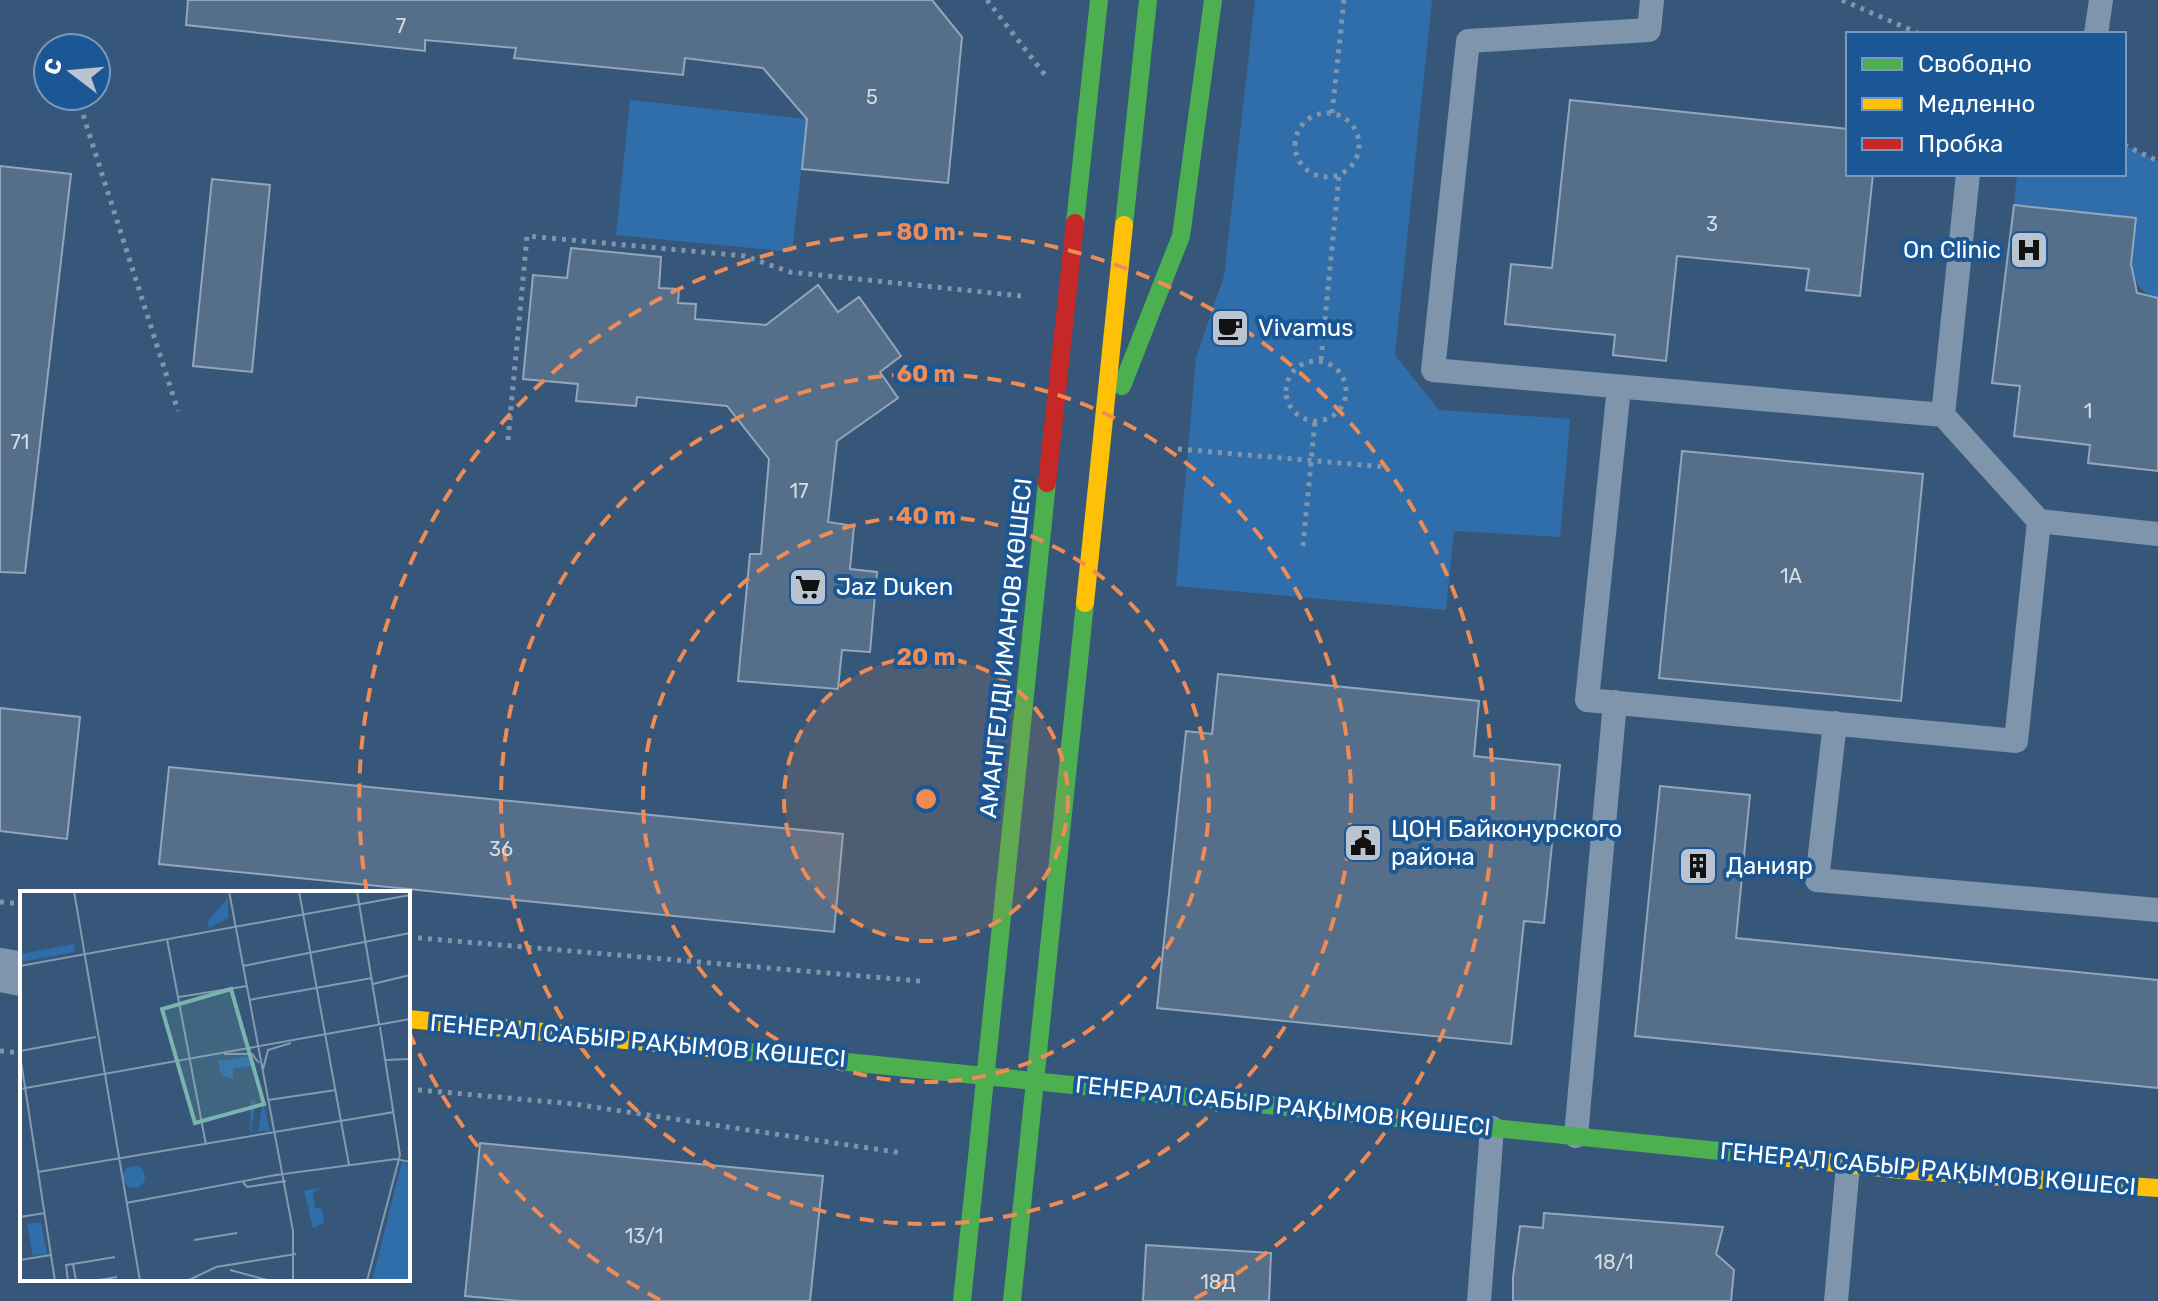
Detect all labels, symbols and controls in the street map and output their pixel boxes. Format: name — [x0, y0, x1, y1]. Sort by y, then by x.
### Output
house number: 7 — [396, 14, 406, 38]
north arrow — [32, 32, 112, 112]
legend — [1846, 32, 2126, 176]
text: Свободно — [1918, 50, 2032, 78]
text: С — [38, 55, 68, 78]
house number: 5 — [866, 85, 878, 109]
text: Медленно — [1918, 90, 2035, 118]
text: Пробка — [1918, 130, 2003, 158]
house number: 3 — [1706, 212, 1718, 236]
text: 80 m — [896, 218, 956, 246]
hospital icon: On Clinic — [2008, 229, 2050, 271]
place label: On Clinic — [1903, 236, 2001, 264]
cafe icon: Vivamus — [1209, 307, 1251, 349]
place label: Vivamus — [1258, 314, 1354, 342]
text: 60 m — [896, 360, 956, 388]
house number: 1 — [2084, 399, 2092, 423]
house number: 71 — [11, 430, 29, 454]
street label: АМАНГЕЛДІ ИМАНОВ КӨШЕСІ — [974, 477, 1038, 819]
house number: 17 — [790, 479, 808, 503]
text: 40 m — [896, 502, 956, 530]
house number: 1А — [1780, 564, 1802, 588]
supermarket icon: Jaz Duken — [787, 566, 829, 608]
place label: Jaz Duken — [836, 573, 953, 601]
text: 20 m — [896, 643, 956, 671]
centre of rings — [912, 785, 940, 813]
place label: ЦОН Байконурского района — [1391, 815, 1622, 871]
public building icon: ЦОН Байконурского района — [1342, 822, 1384, 864]
house number: 36 — [489, 837, 513, 861]
building icon: Данияр — [1677, 845, 1719, 887]
place label: Данияр — [1726, 852, 1813, 880]
inset map — [20, 891, 410, 1281]
street label: ГЕНЕРАЛ САБЫР РАҚЫМОВ КӨШЕСІ — [429, 1009, 847, 1073]
street label: ГЕНЕРАЛ САБЫР РАҚЫМОВ КӨШЕСІ — [1074, 1070, 1492, 1142]
street label: ГЕНЕРАЛ САБЫР РАҚЫМОВ КӨШЕСІ — [1719, 1137, 2137, 1201]
house number: 13/1 — [625, 1224, 663, 1248]
house number: 18/1 — [1594, 1250, 1634, 1274]
house number: 18Д — [1200, 1270, 1236, 1294]

